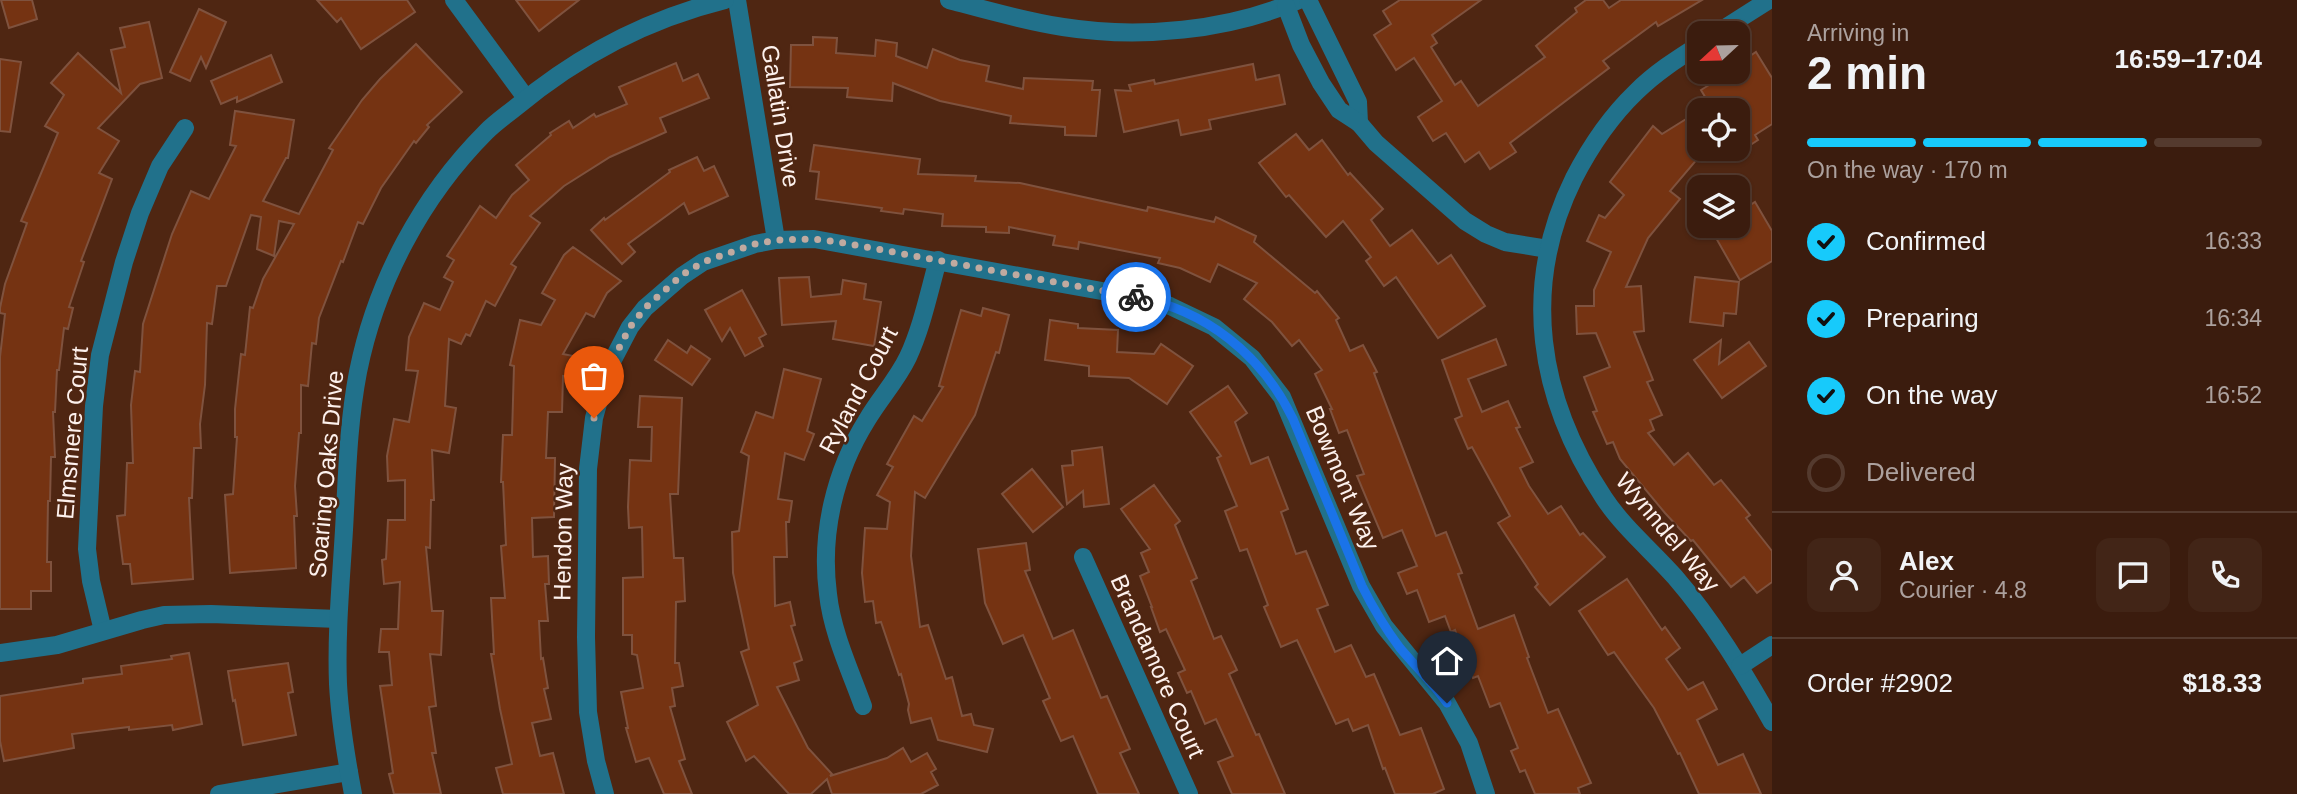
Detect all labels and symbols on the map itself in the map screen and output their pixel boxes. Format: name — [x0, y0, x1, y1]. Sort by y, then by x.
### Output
north arrow — [1687, 21, 1750, 84]
street label: Gallatin Drive — [756, 43, 806, 189]
courier — [1101, 262, 1171, 332]
street label: Ryland Court — [813, 322, 903, 458]
street label: Elmsmere Court — [51, 345, 93, 521]
pin — [564, 346, 624, 418]
street label: Soaring Oaks Drive — [303, 369, 349, 579]
street label: Bowmont Way — [1301, 402, 1385, 554]
street label: Hendon Way — [548, 463, 578, 601]
street label: Wynndel Way — [1610, 467, 1726, 597]
street label: Brandamore Court — [1106, 570, 1211, 762]
pin — [1417, 631, 1477, 703]

